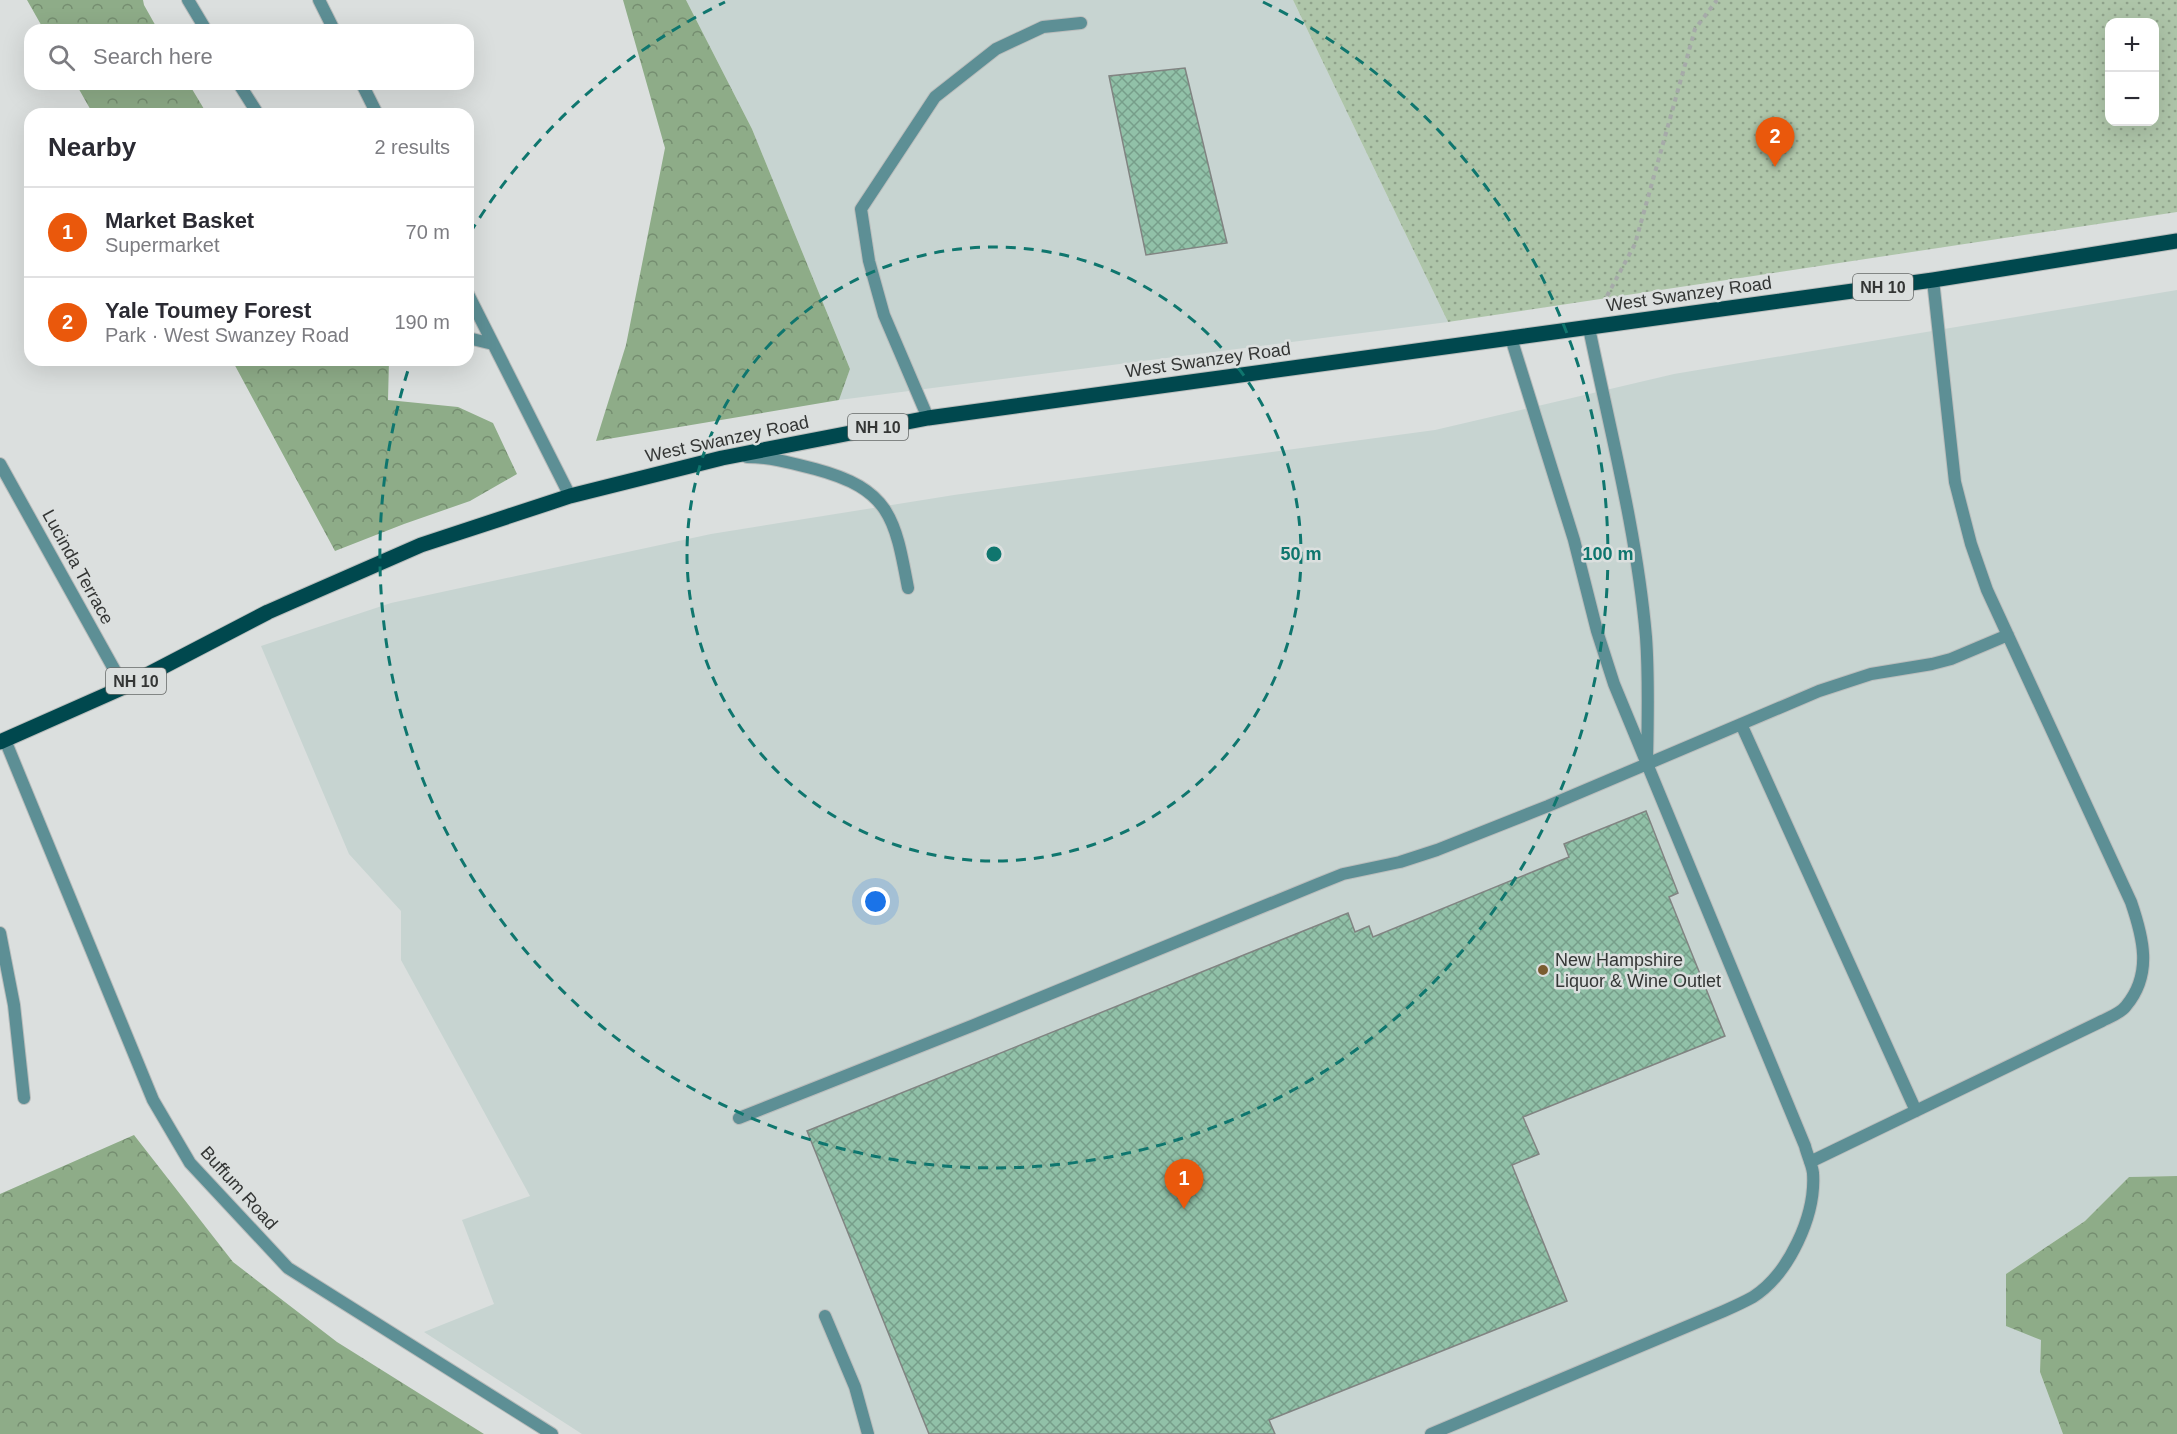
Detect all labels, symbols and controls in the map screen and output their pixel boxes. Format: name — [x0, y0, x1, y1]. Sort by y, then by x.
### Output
map controls — [2105, 18, 2159, 126]
button: + — [2105, 18, 2159, 72]
search box — [24, 24, 474, 90]
icon: search — [45, 41, 78, 74]
text: Search here — [93, 44, 213, 69]
button: − — [2105, 72, 2159, 126]
pin: 2 — [1756, 118, 1794, 167]
text: Nearby — [48, 132, 136, 162]
text: 2 results — [374, 136, 450, 158]
text: Market Basket — [105, 208, 254, 233]
text: 1 — [62, 221, 73, 243]
text: 70 m — [406, 221, 450, 243]
text: Supermarket — [105, 234, 220, 256]
street label: West Swanzey Road — [1605, 272, 1773, 316]
road number: NH 10 — [1853, 274, 1913, 300]
text: Yale Toumey Forest — [105, 298, 311, 323]
text: 2 — [62, 311, 73, 333]
text: 190 m — [394, 311, 450, 333]
text: Park · West Swanzey Road — [105, 324, 349, 346]
street label: West Swanzey Road — [1124, 338, 1292, 382]
street label: West Swanzey Road — [643, 412, 811, 466]
road number: NH 10 — [848, 414, 908, 440]
street label: Lucinda Terrace — [38, 506, 118, 628]
centre of rings — [984, 544, 1004, 564]
text: 50 m — [1280, 544, 1322, 564]
text: 100 m — [1582, 544, 1634, 564]
road number: NH 10 — [106, 668, 166, 694]
your location — [861, 887, 890, 916]
place label: New Hampshire Liquor & Wine Outlet — [1555, 950, 1721, 991]
marker: New Hampshire Liquor & Wine Outlet — [1536, 963, 1550, 977]
street label: Buffum Road — [197, 1142, 281, 1234]
pin: 1 — [1164, 1160, 1204, 1209]

